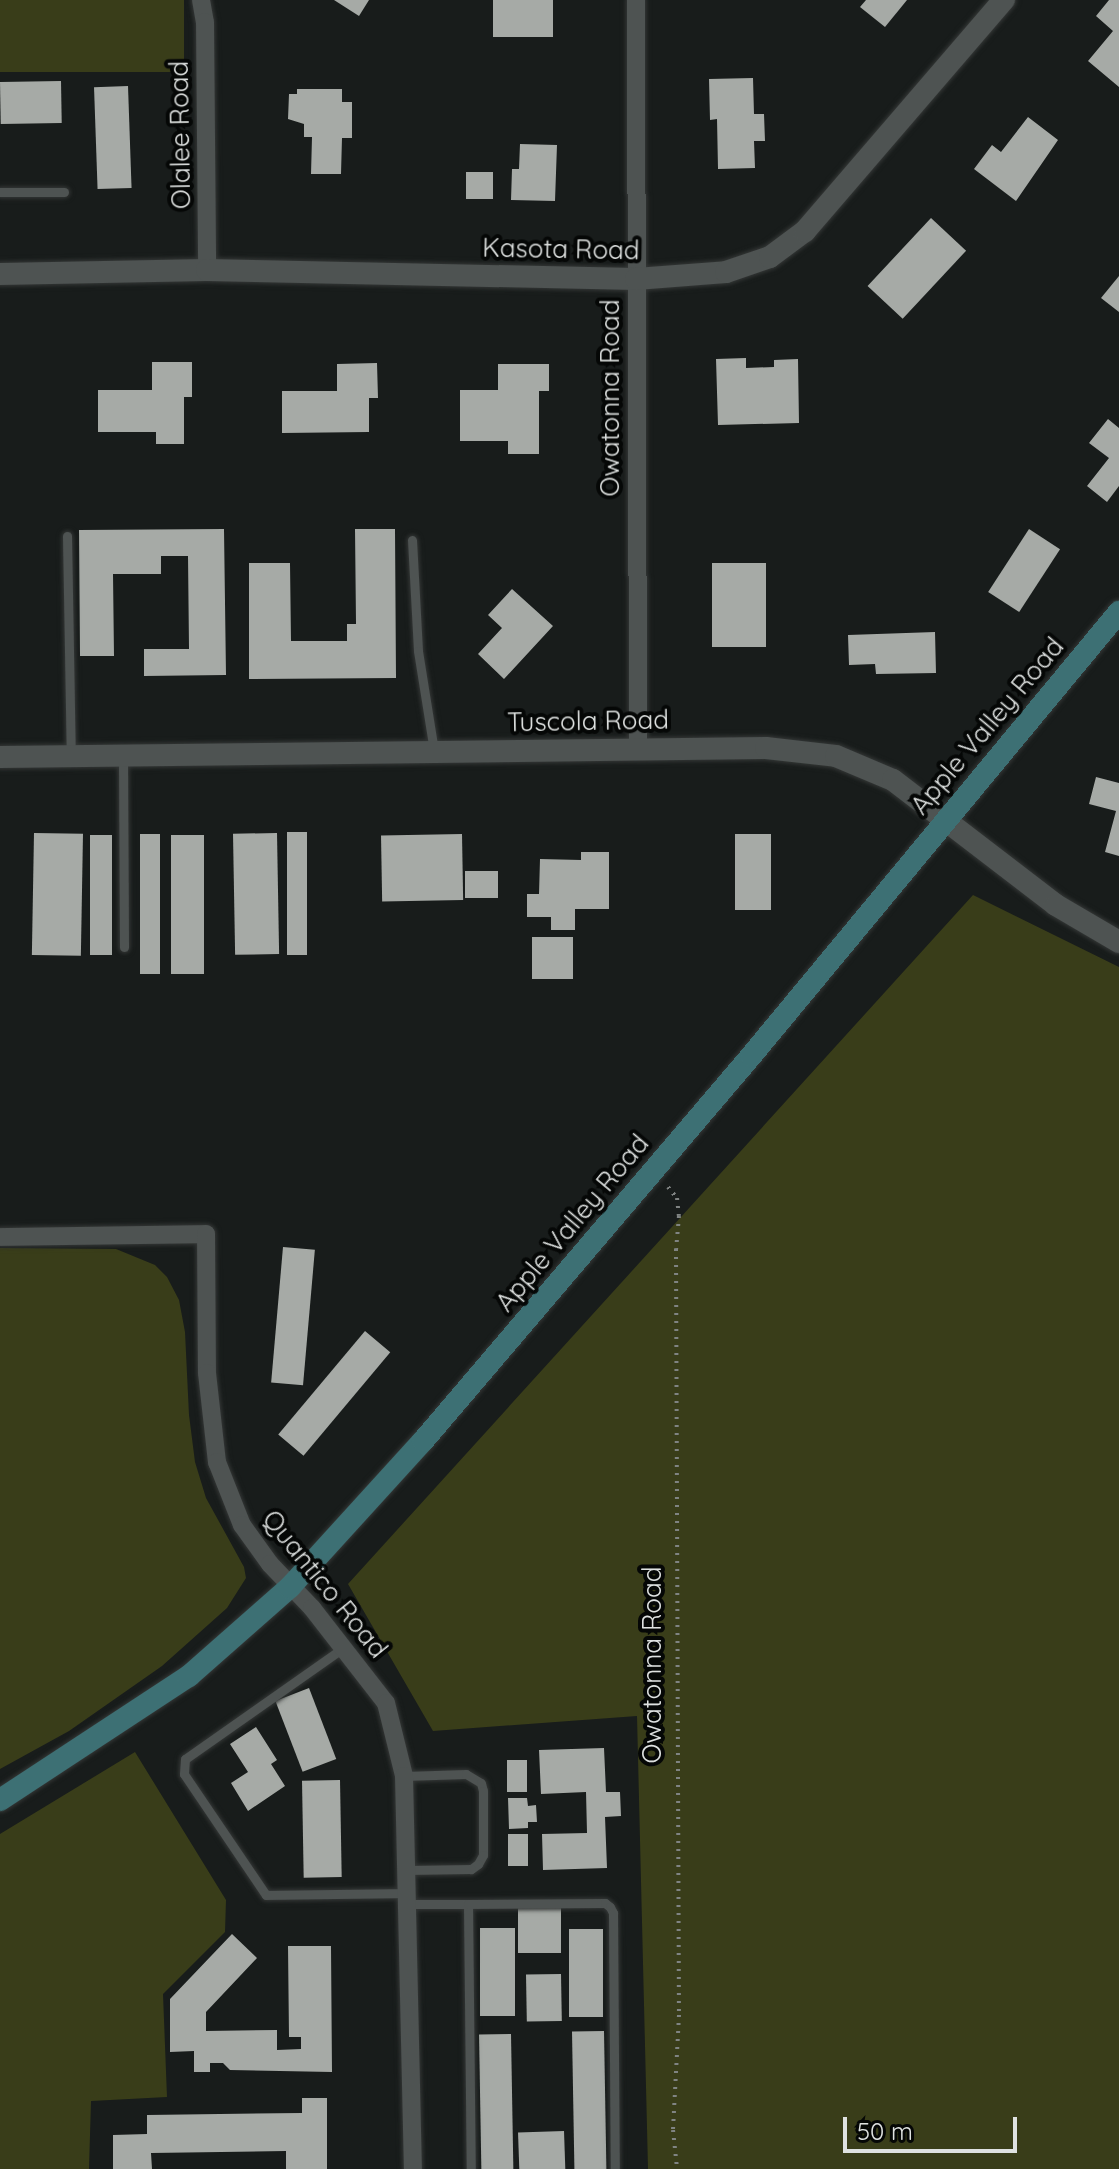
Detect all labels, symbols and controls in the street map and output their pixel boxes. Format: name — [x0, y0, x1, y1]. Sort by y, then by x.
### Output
street label: Olalee Road — [163, 61, 197, 209]
street label: Kasota Road — [482, 232, 640, 266]
street label: Owatonna Road — [594, 299, 626, 497]
street label: Apple Valley Road — [904, 631, 1070, 821]
street label: Tuscola Road — [507, 704, 669, 738]
street label: Apple Valley Road — [489, 1128, 655, 1318]
street label: Quantico Road — [256, 1504, 394, 1664]
street label: Owatonna Road — [636, 1566, 668, 1764]
scale bar — [847, 2101, 1021, 2151]
text: 50 m — [857, 2116, 913, 2146]

